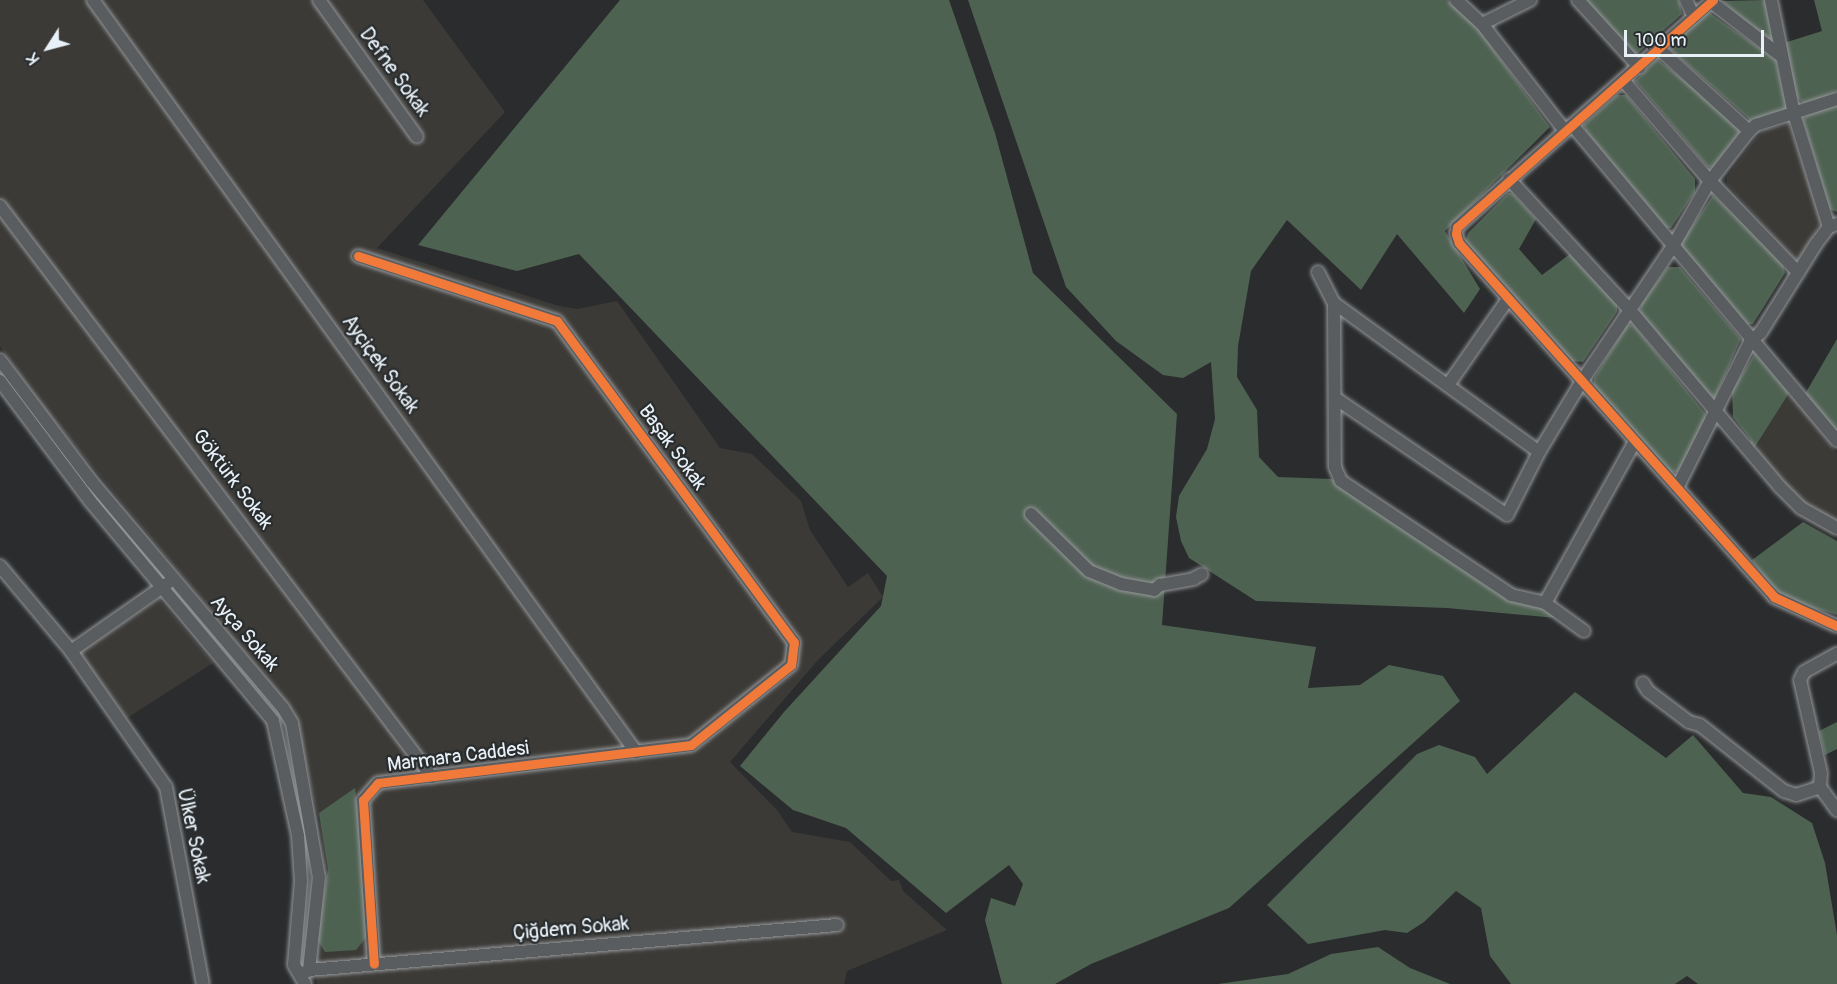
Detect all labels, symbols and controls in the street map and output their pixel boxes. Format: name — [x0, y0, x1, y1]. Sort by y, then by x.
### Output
north arrow — [18, 18, 78, 78]
scale bar — [1627, 18, 1766, 56]
street label: Defne Sokak — [355, 23, 435, 121]
text: 100 m — [1635, 29, 1687, 52]
text: K — [23, 49, 44, 68]
street label: Ayçiçek Sokak — [337, 310, 425, 418]
street label: Başak Sokak — [634, 400, 712, 494]
street label: Göktürk Sokak — [188, 424, 278, 534]
street label: Ayça Sokak — [205, 590, 285, 676]
street label: Marmara Caddesi — [386, 735, 530, 777]
street label: Ülker Sokak — [172, 786, 216, 886]
street label: Çiğdem Sokak — [512, 911, 630, 945]

